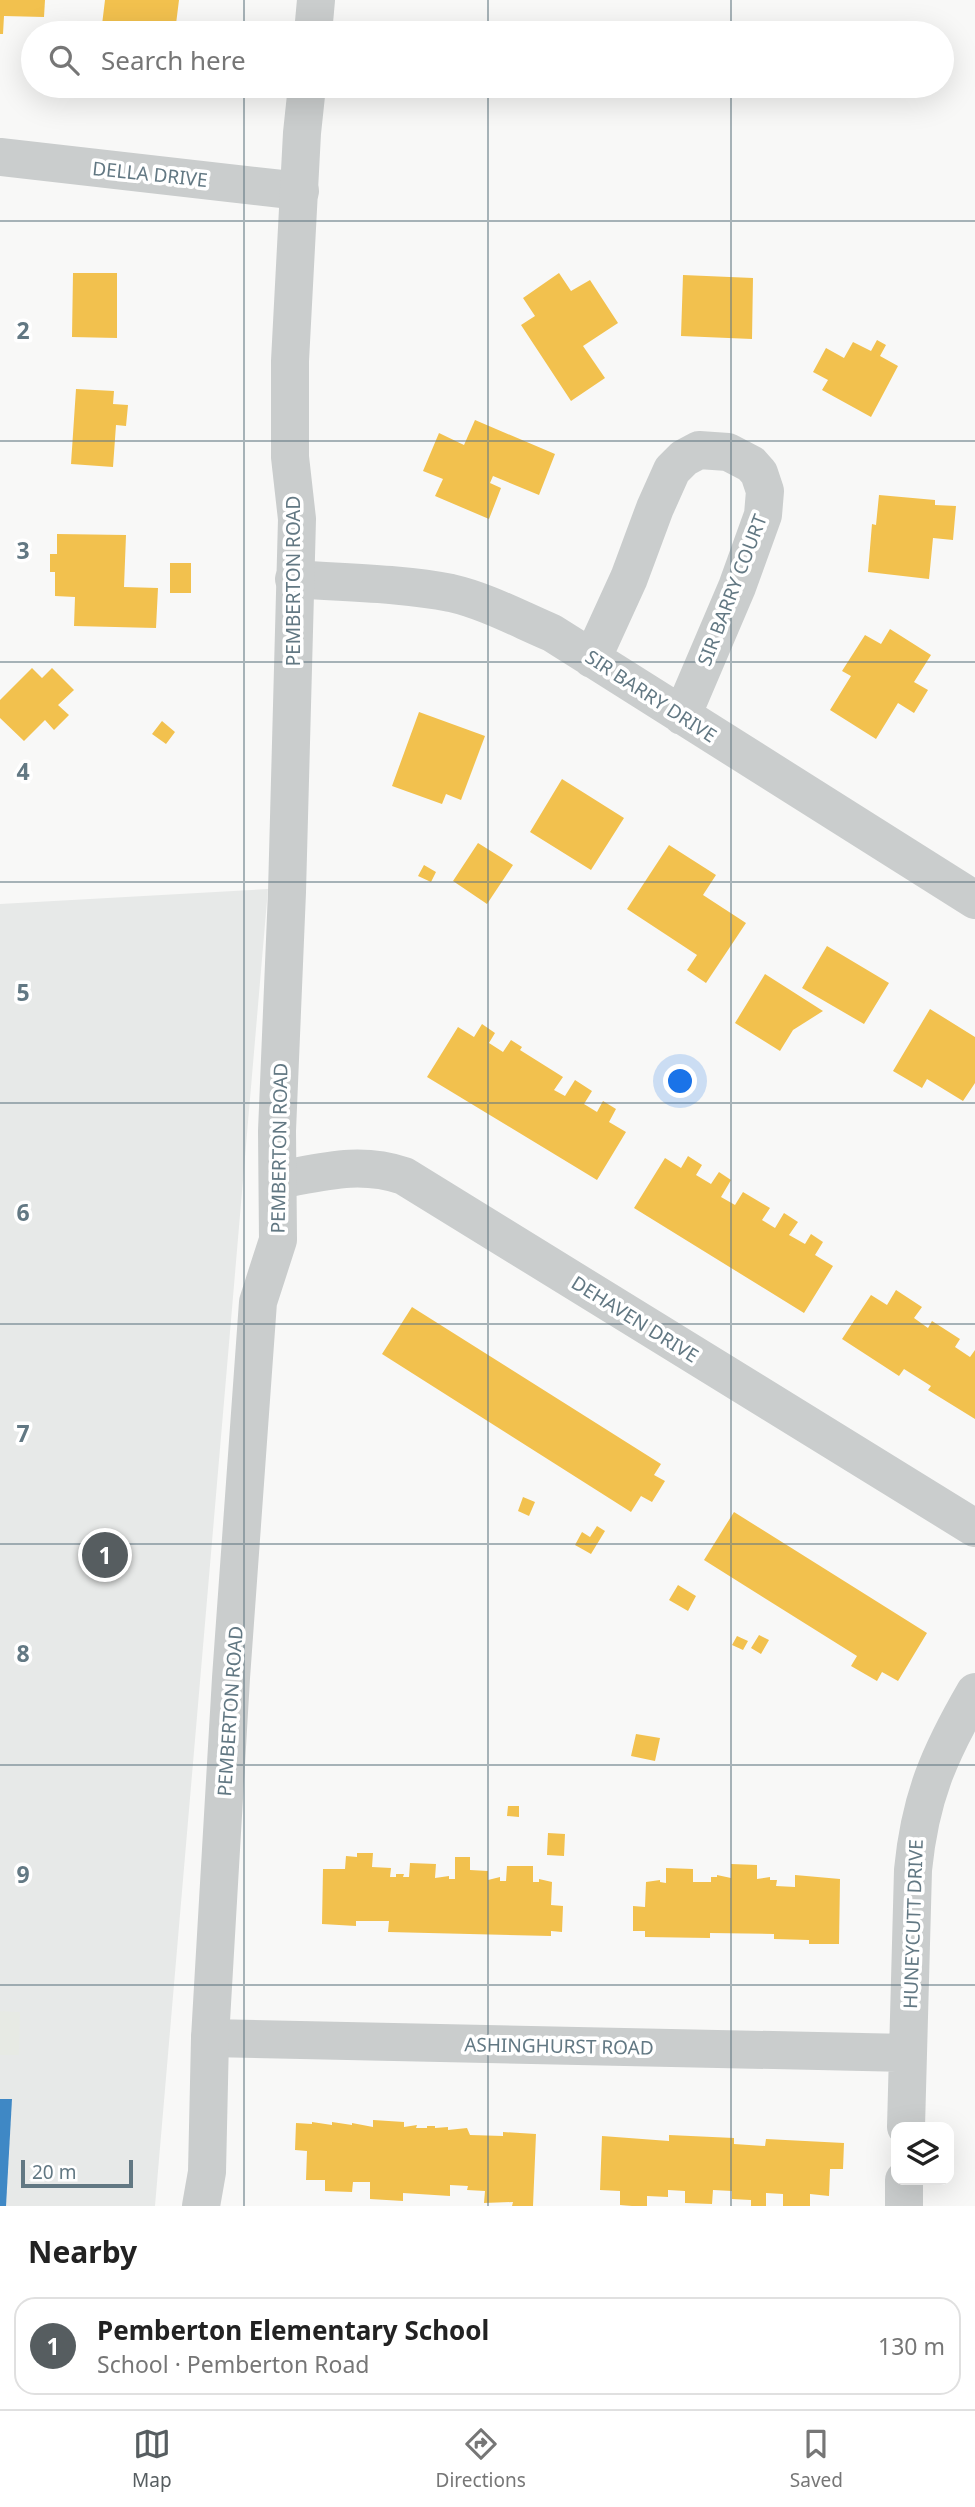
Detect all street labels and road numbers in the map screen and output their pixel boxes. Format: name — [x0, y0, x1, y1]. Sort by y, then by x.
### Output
street label: DELLA DRIVE — [91, 155, 209, 193]
street label: PEMBERTON ROAD — [280, 496, 306, 666]
street label: SIR BARRY COURT — [691, 510, 773, 669]
street label: SIR BARRY DRIVE — [580, 644, 722, 748]
street label: PEMBERTON ROAD — [265, 1062, 293, 1234]
street label: DEHAVEN DRIVE — [566, 1269, 704, 1369]
street label: PEMBERTON ROAD — [211, 1625, 249, 1797]
street label: HUNEYCUTT DRIVE — [897, 1839, 929, 2009]
street label: ASHINGHURST ROAD — [464, 2031, 654, 2061]

